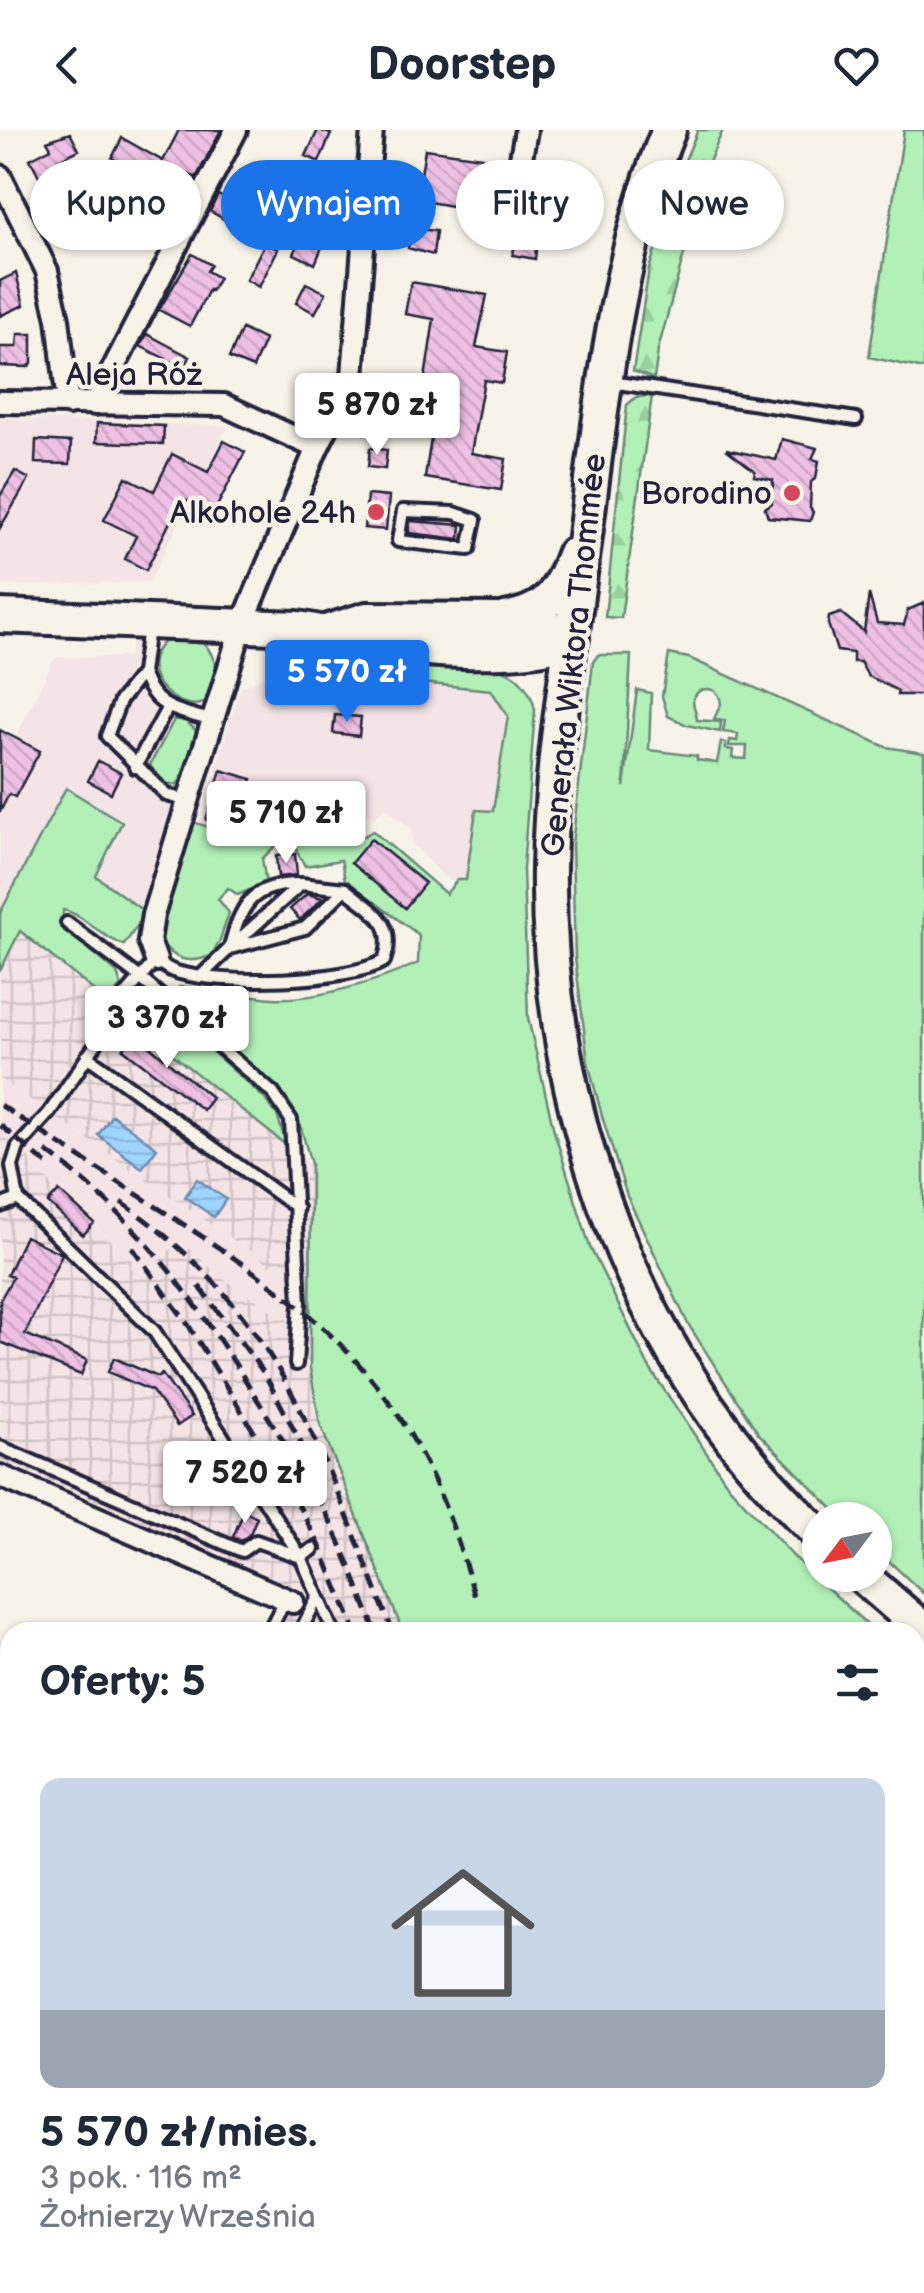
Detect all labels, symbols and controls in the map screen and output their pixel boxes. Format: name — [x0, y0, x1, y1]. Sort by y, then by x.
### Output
icon: back — [40, 38, 95, 93]
text: Doorstep — [368, 38, 556, 93]
icon: heart — [829, 38, 884, 93]
chip: Kupno — [30, 160, 201, 250]
chip: Wynajem — [221, 160, 436, 250]
chip: Filtry — [456, 160, 604, 250]
chip: Nowe — [624, 160, 784, 250]
street label: Aleja Róż — [66, 356, 203, 395]
pin: 5 870 zł — [274, 373, 480, 458]
text: 5 870 zł — [317, 386, 437, 425]
street label: Generała Wiktora Thommée — [534, 452, 615, 859]
place label: Borodino — [641, 475, 772, 514]
marker: Borodino — [781, 482, 803, 504]
place label: Alkohole 24h — [170, 494, 356, 533]
marker: Alkohole 24h — [365, 501, 387, 523]
pin: 5 570 zł — [244, 640, 450, 725]
text: 5 570 zł — [287, 653, 407, 692]
pin: 5 710 zł — [183, 781, 389, 866]
text: 5 710 zł — [229, 794, 343, 833]
pin: 3 370 zł — [64, 986, 270, 1071]
text: 3 370 zł — [107, 999, 227, 1038]
pin: 7 520 zł — [142, 1441, 348, 1526]
text: 7 520 zł — [185, 1454, 305, 1493]
north arrow — [802, 1502, 892, 1592]
map controls — [802, 1502, 892, 1592]
icon: filters — [830, 1655, 885, 1710]
text: Oferty: 5 — [40, 1657, 206, 1708]
icon: home — [373, 1843, 553, 2023]
text: 5 570 zł/mies. — [40, 2108, 317, 2159]
text: 3 pok. · 116 m² — [40, 2159, 242, 2198]
text: Żołnierzy Września — [40, 2198, 316, 2237]

